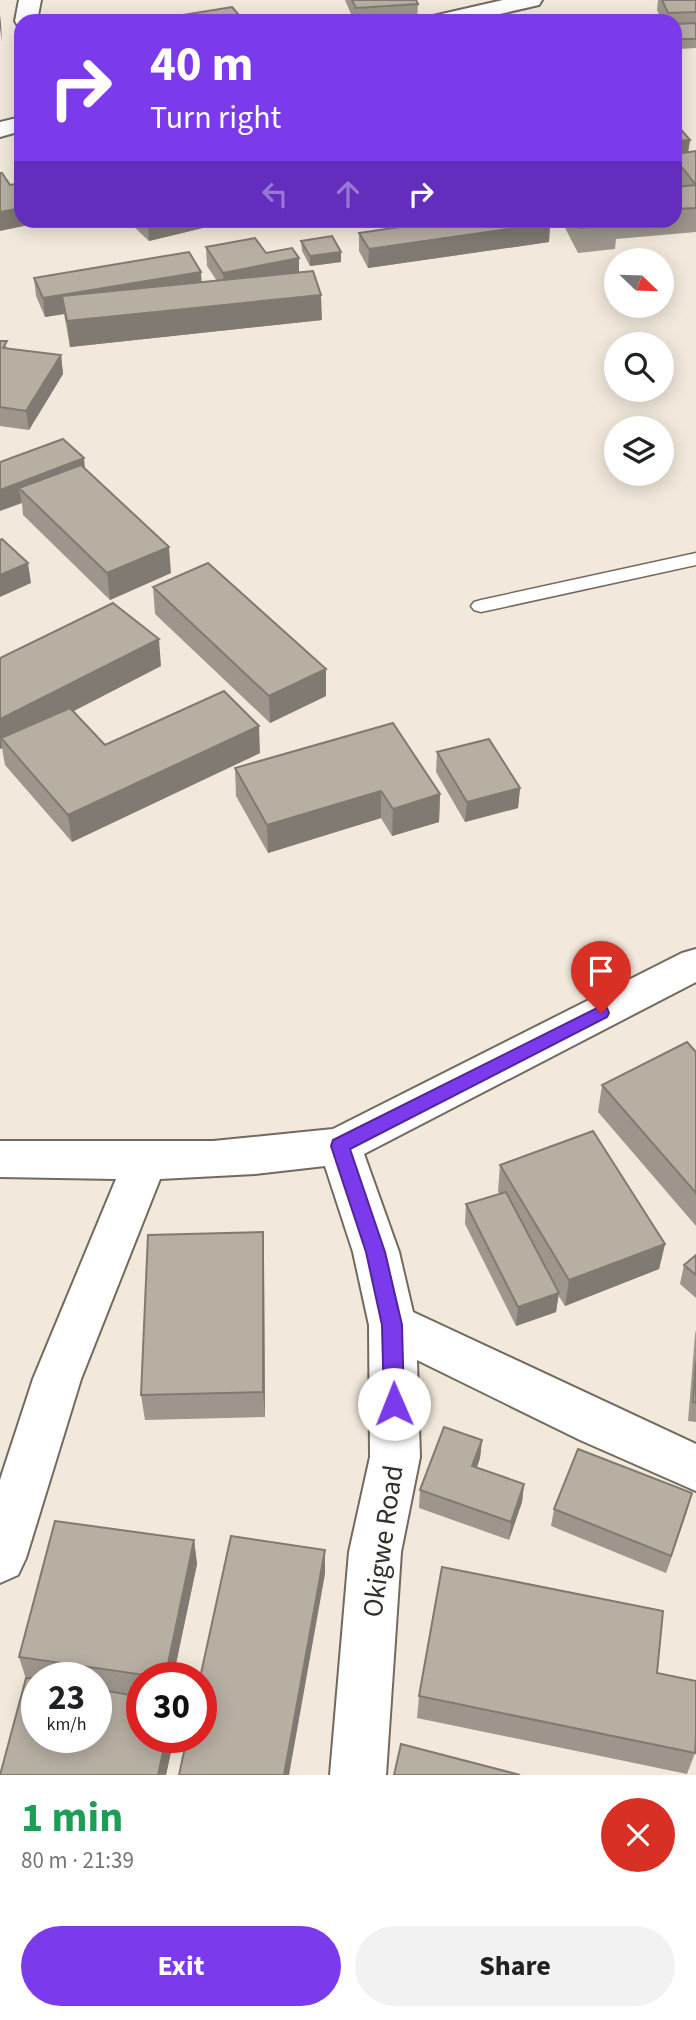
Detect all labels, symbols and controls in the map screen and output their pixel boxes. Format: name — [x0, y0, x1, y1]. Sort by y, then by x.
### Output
text: 40 m — [150, 30, 254, 100]
icon: right — [35, 42, 126, 133]
text: Turn right — [150, 95, 281, 141]
icon: left — [256, 175, 294, 213]
icon: ahead — [329, 175, 367, 213]
icon: right — [402, 175, 440, 213]
north arrow — [604, 248, 674, 318]
map controls — [604, 248, 674, 486]
button: search — [604, 332, 674, 402]
button: layers — [604, 416, 674, 486]
pin — [571, 941, 631, 1013]
icon: arrive — [582, 952, 620, 990]
position arrow — [357, 1367, 431, 1441]
street label: Okigwe Road — [353, 1463, 413, 1620]
speed limit sign: 30 — [126, 1662, 217, 1753]
text: 23 — [48, 1673, 85, 1723]
text: km/h — [47, 1712, 86, 1737]
text: 1 min — [21, 1788, 123, 1848]
button: close — [601, 1798, 675, 1872]
text: 80 m · 21:39 — [21, 1844, 134, 1877]
button: Exit — [21, 1926, 341, 2006]
button: Share — [355, 1926, 675, 2006]

